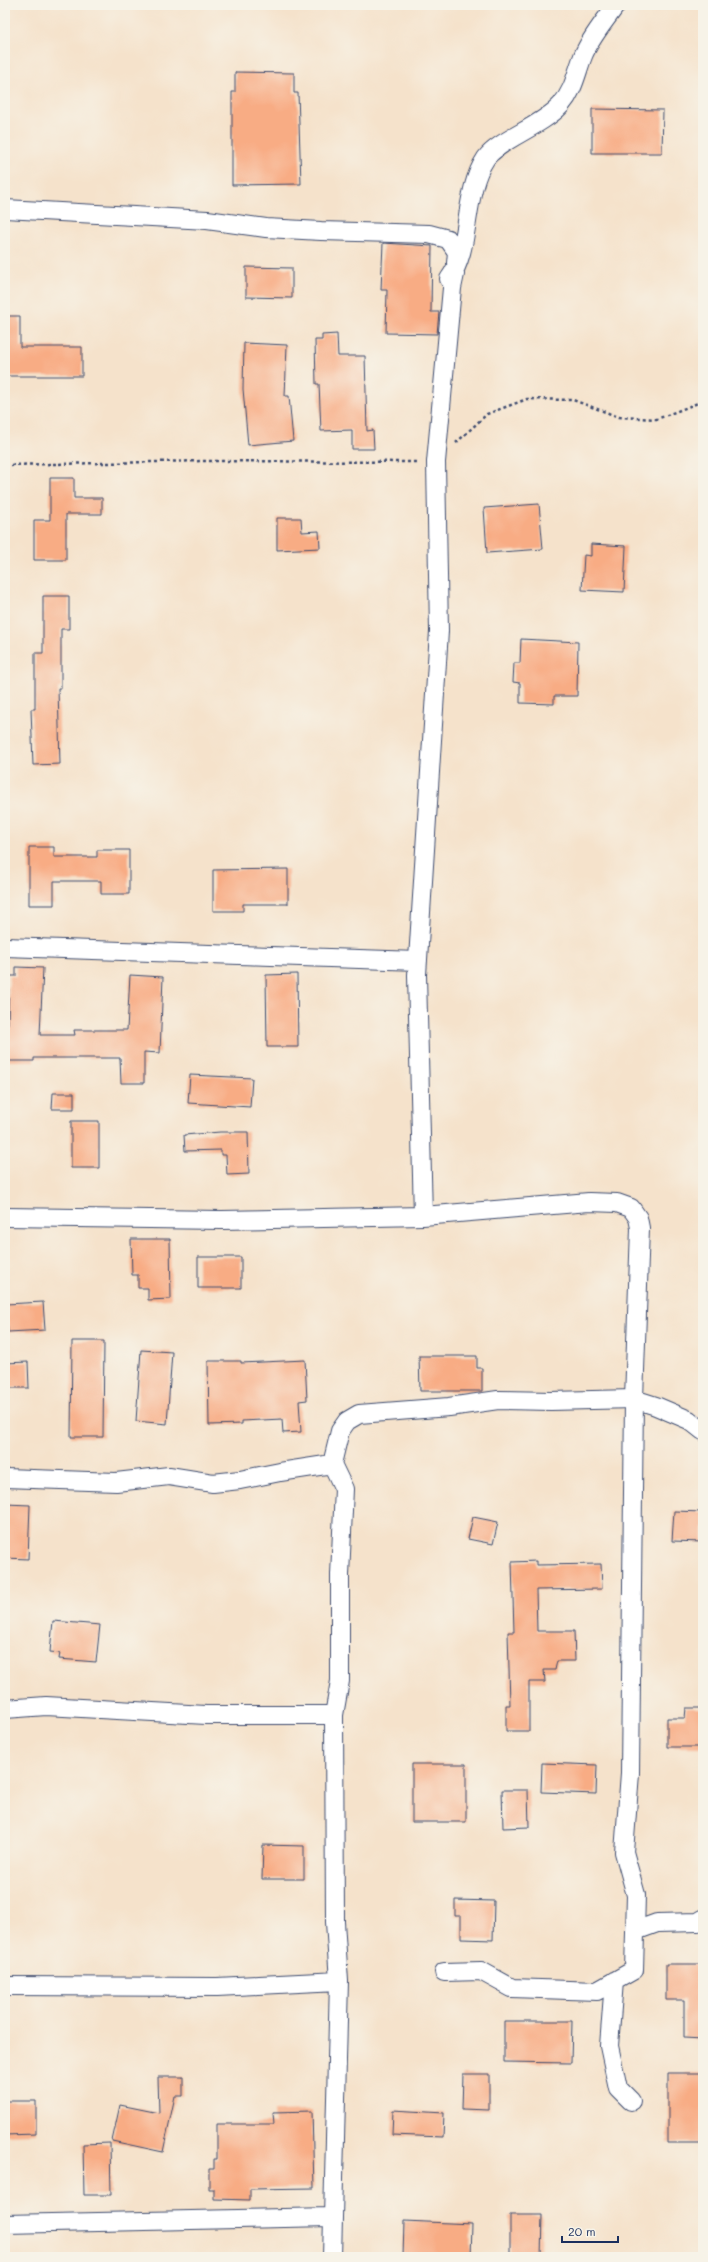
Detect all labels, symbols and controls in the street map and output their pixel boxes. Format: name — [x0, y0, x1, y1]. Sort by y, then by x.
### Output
scale bar — [562, 2218, 618, 2244]
text: 20 m — [568, 2223, 596, 2239]

